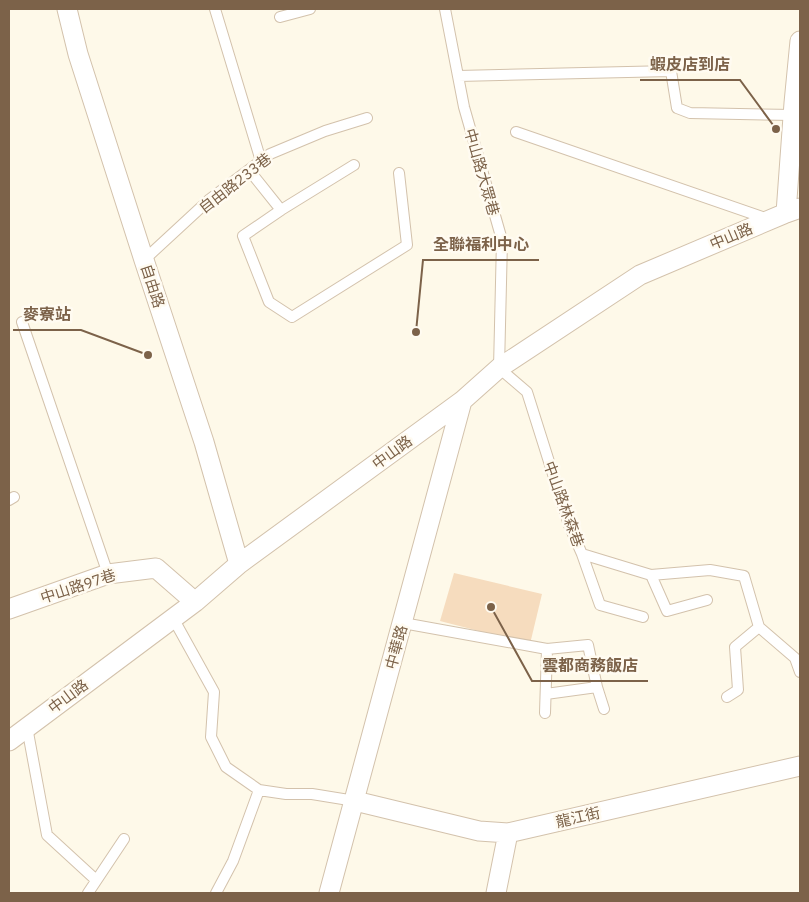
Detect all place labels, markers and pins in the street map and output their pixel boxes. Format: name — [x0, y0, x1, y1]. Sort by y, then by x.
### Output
callout: 蝦皮店到店 — [640, 49, 740, 80]
callout: 全聯福利中心 — [423, 229, 539, 260]
callout: 麥寮站 — [13, 299, 81, 330]
callout: 雲都商務飯店 — [532, 650, 648, 681]

